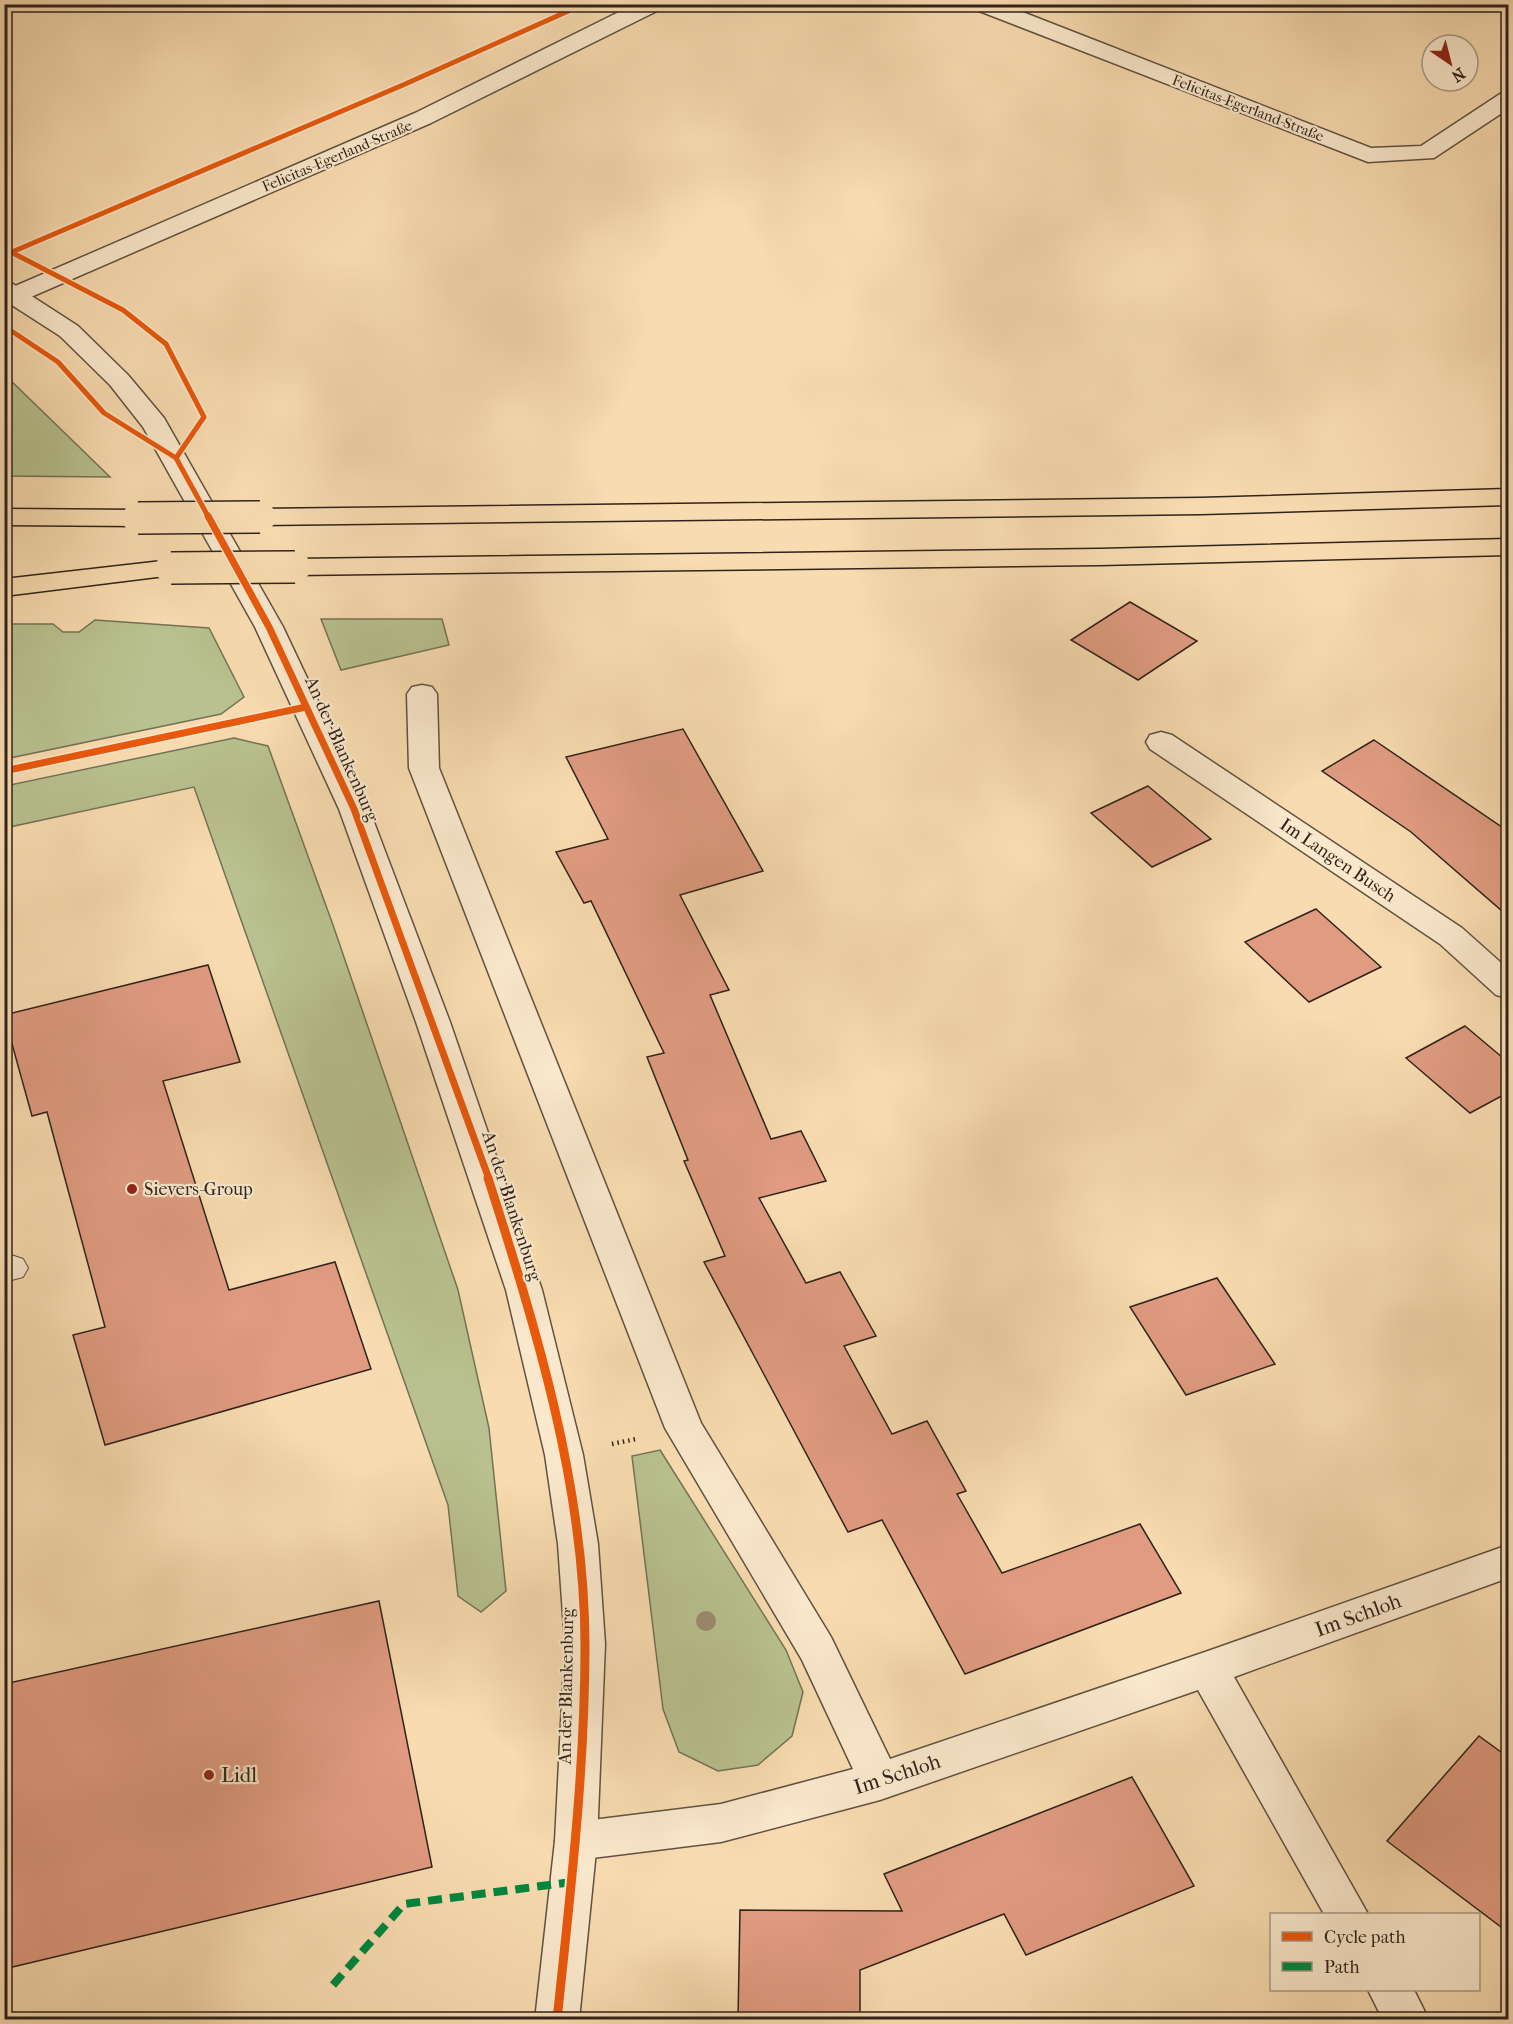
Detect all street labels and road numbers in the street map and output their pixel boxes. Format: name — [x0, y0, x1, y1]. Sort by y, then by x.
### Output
street label: Felicitas-Egerland-Straße — [1170, 71, 1327, 145]
street label: Felicitas-Egerland-Straße — [259, 116, 415, 196]
street label: An der Blankenburg — [300, 672, 383, 825]
street label: Im Langen Busch — [1276, 814, 1400, 907]
street label: An der Blankenburg — [477, 1127, 546, 1284]
street label: Im Schloh — [1312, 1588, 1405, 1642]
street label: An der Blankenburg — [555, 1607, 578, 1765]
street label: Im Schloh — [851, 1749, 944, 1799]

